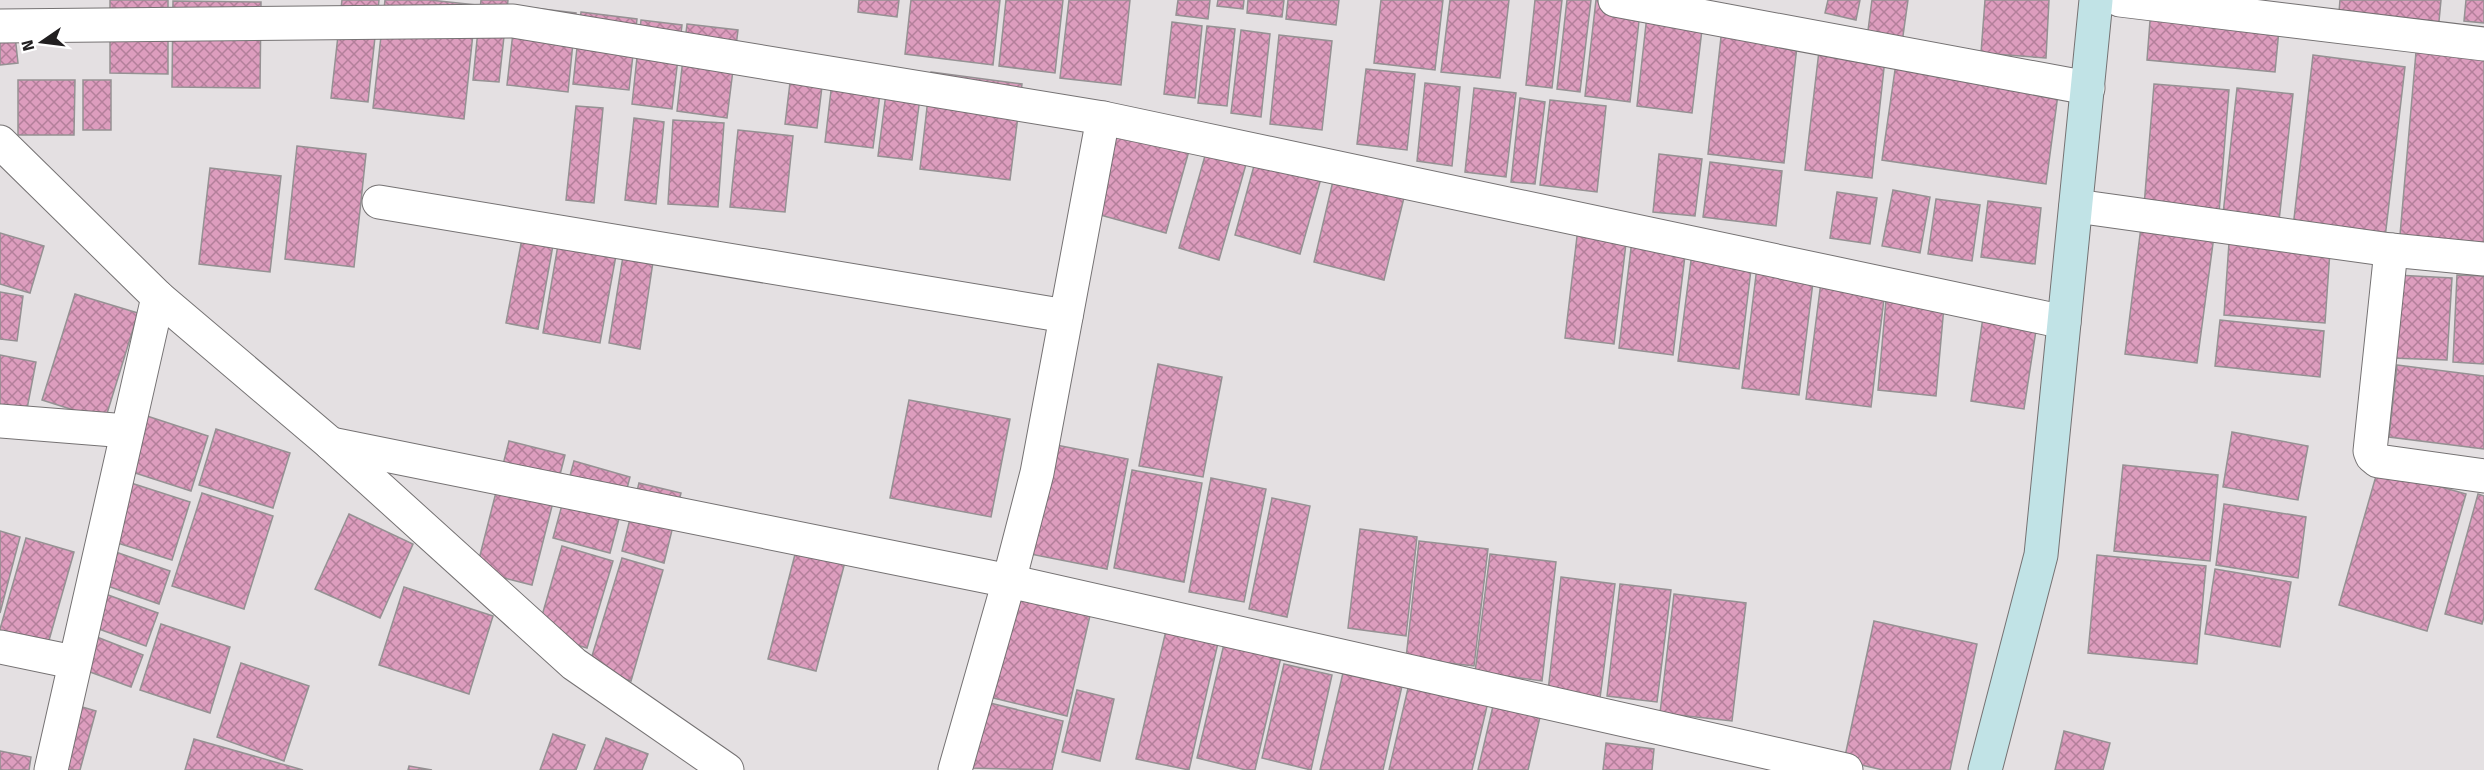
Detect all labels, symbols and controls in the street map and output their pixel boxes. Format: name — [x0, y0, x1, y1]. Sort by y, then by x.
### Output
north arrow — [12, 12, 72, 72]
text: N — [17, 38, 38, 53]

